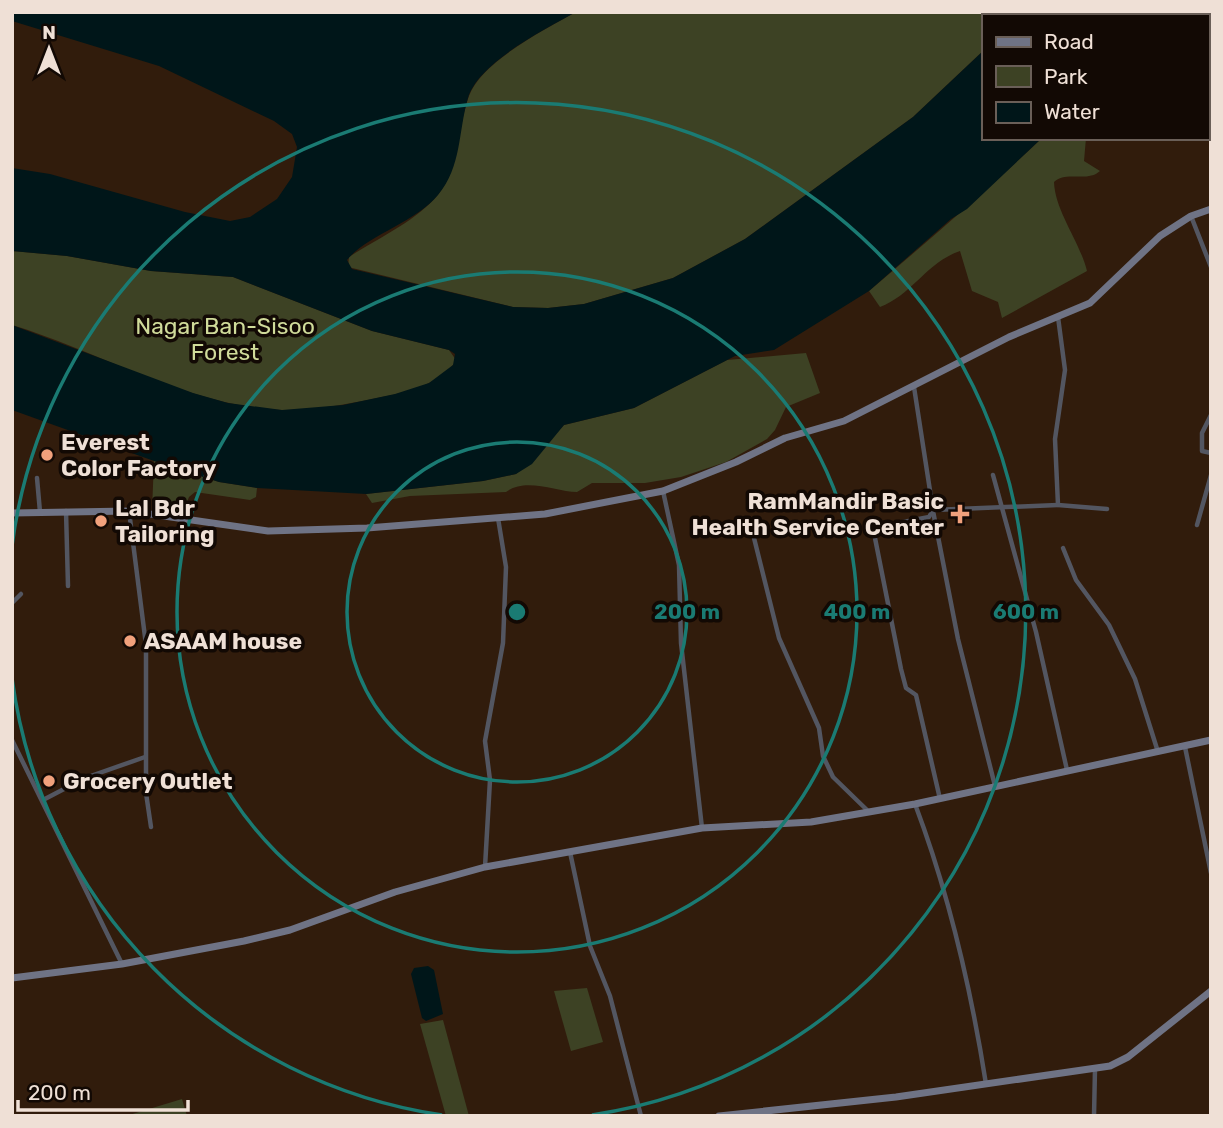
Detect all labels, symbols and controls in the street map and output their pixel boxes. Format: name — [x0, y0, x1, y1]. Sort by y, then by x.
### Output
north arrow — [14, 14, 84, 84]
legend — [982, 14, 1209, 140]
text: N — [42, 21, 56, 44]
text: Road — [1044, 29, 1094, 54]
text: Park — [1044, 64, 1088, 89]
text: Water — [1044, 99, 1100, 124]
park label: Nagar Ban-Sisoo Forest — [135, 312, 315, 366]
place label: Everest Color Factory — [61, 428, 217, 482]
marker: Everest Color Factory — [39, 447, 55, 463]
place label: RamMandir Basic Health Service Center — [691, 487, 945, 541]
place label: Lal Bdr Tailoring — [115, 494, 215, 548]
marker: RamMandir Basic Health Service Center — [950, 504, 970, 524]
marker: Lal Bdr Tailoring — [93, 513, 109, 529]
text: 200 m — [654, 599, 720, 624]
text: 400 m — [824, 599, 890, 624]
text: 600 m — [993, 599, 1059, 624]
centre of rings — [505, 600, 529, 624]
place label: ASAAM house — [144, 627, 302, 655]
marker: ASAAM house — [122, 633, 138, 649]
place label: Grocery Outlet — [63, 767, 233, 795]
marker: Grocery Outlet — [41, 773, 57, 789]
scale bar — [18, 1068, 187, 1112]
text: 200 m — [28, 1080, 91, 1105]

